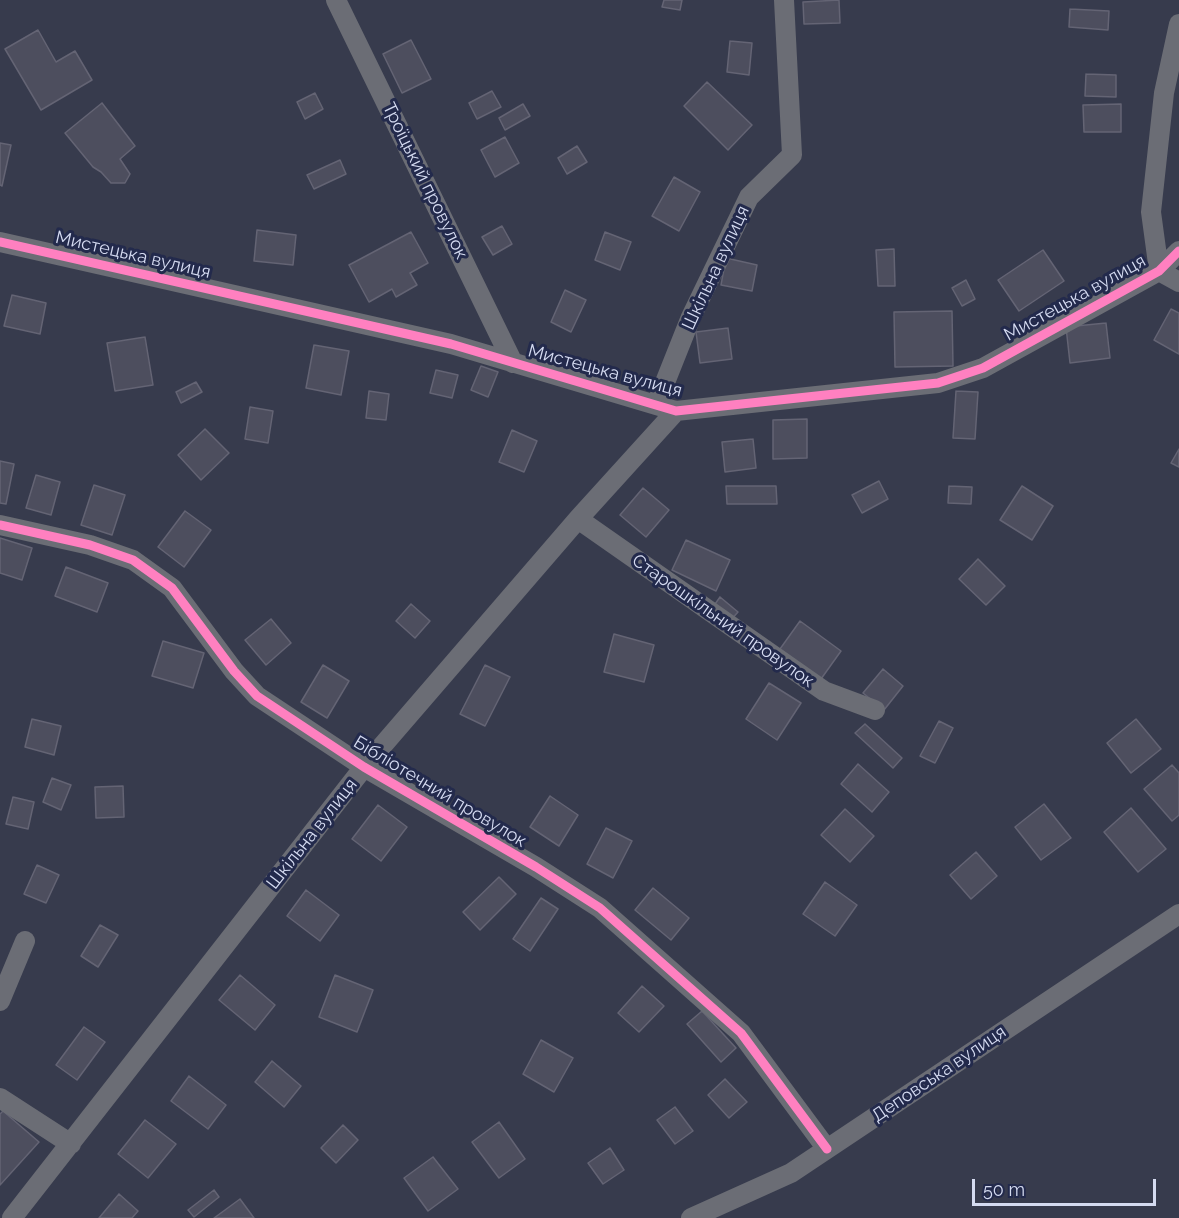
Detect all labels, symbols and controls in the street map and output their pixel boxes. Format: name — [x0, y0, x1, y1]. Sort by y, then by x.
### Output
street label: Троїцький провулок — [378, 99, 472, 263]
street label: Шкільна вулиця — [678, 203, 754, 333]
street label: Мистецька вулиця — [53, 227, 213, 283]
street label: Мистецька вулиця — [1000, 250, 1150, 346]
street label: Мистецька вулиця — [526, 340, 684, 402]
street label: Старошкільний провулок — [628, 550, 818, 692]
street label: Бібліотечний провулок — [350, 732, 530, 852]
street label: Шкільна вулиця — [262, 774, 362, 894]
street label: Деповська вулиця — [868, 1021, 1010, 1127]
scale bar — [975, 1167, 1160, 1205]
text: 50 m — [983, 1179, 1025, 1200]

